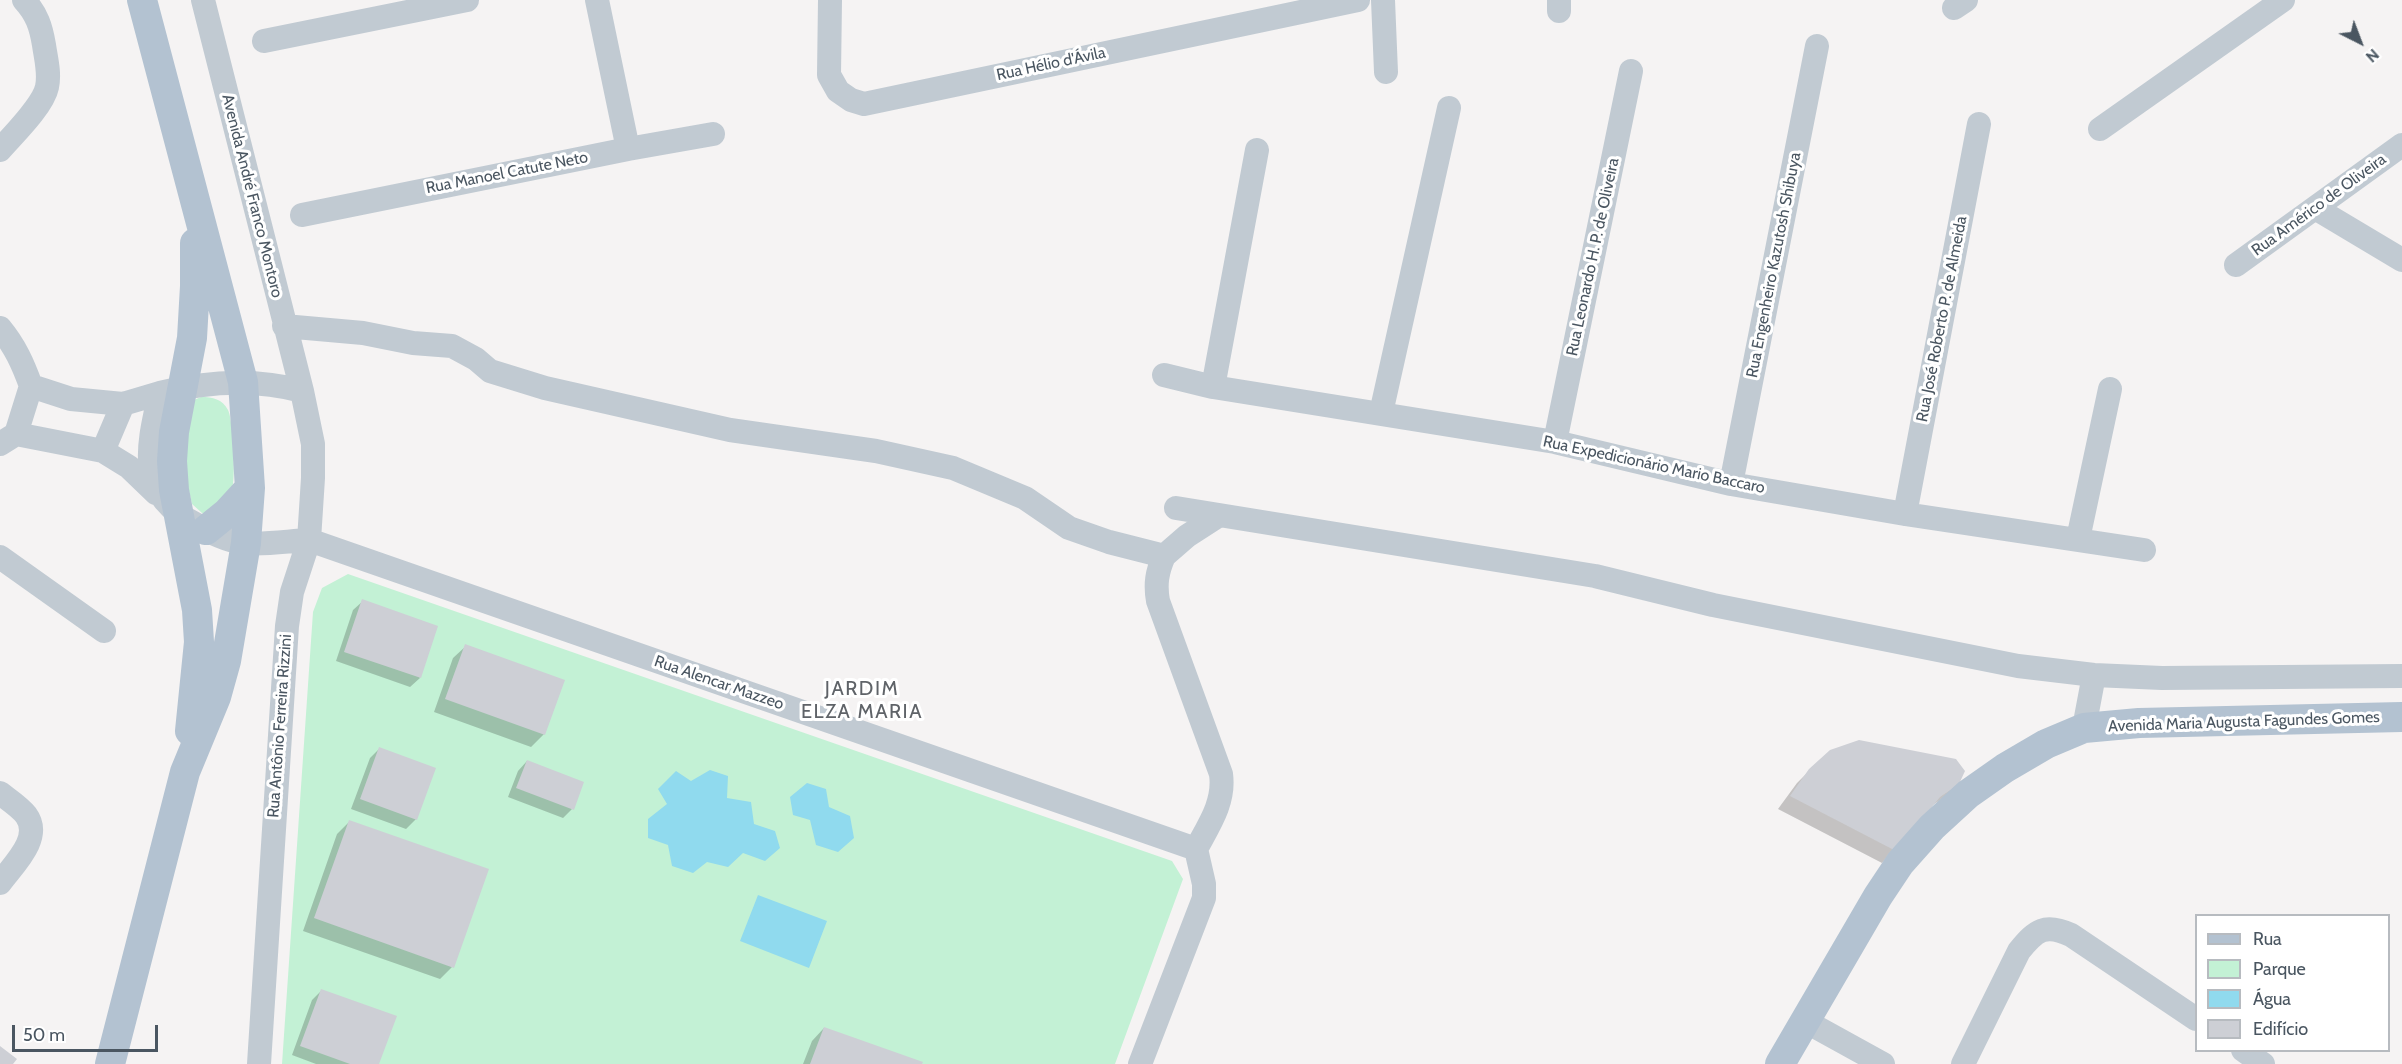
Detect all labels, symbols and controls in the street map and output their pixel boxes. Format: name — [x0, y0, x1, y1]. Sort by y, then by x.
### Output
north arrow — [2330, 12, 2390, 72]
street label: Rua Hélio d'Ávila — [995, 43, 1107, 85]
text: N — [2362, 45, 2383, 67]
street label: Avenida André Franco Montoro — [217, 92, 287, 300]
street label: Rua Manoel Catute Neto — [424, 148, 590, 198]
street label: Rua Américo de Oliveira — [2248, 150, 2390, 260]
street label: Rua Engenheiro Kazutosh Shibuya — [1743, 151, 1805, 379]
street label: Rua Leonardo H. P. de Oliveira — [1563, 156, 1623, 358]
street label: Rua José Roberto P. de Almeida — [1913, 214, 1971, 424]
street label: Rua Expedicionário Mario Baccaro — [1541, 432, 1767, 498]
street label: Rua Antônio Ferreira Rizzini — [264, 634, 296, 818]
street label: Rua Alencar Mazzeo — [652, 652, 786, 714]
district label: JARDIM ELZA MARIA — [801, 677, 923, 724]
street label: Avenida Maria Augusta Fagundes Gomes — [2108, 708, 2380, 736]
legend — [2195, 914, 2390, 1052]
text: Rua — [2253, 928, 2282, 950]
text: Parque — [2253, 958, 2306, 980]
text: Água — [2253, 988, 2291, 1010]
scale bar — [15, 1013, 160, 1051]
text: Edifício — [2253, 1018, 2308, 1040]
text: 50 m — [23, 1024, 65, 1046]

